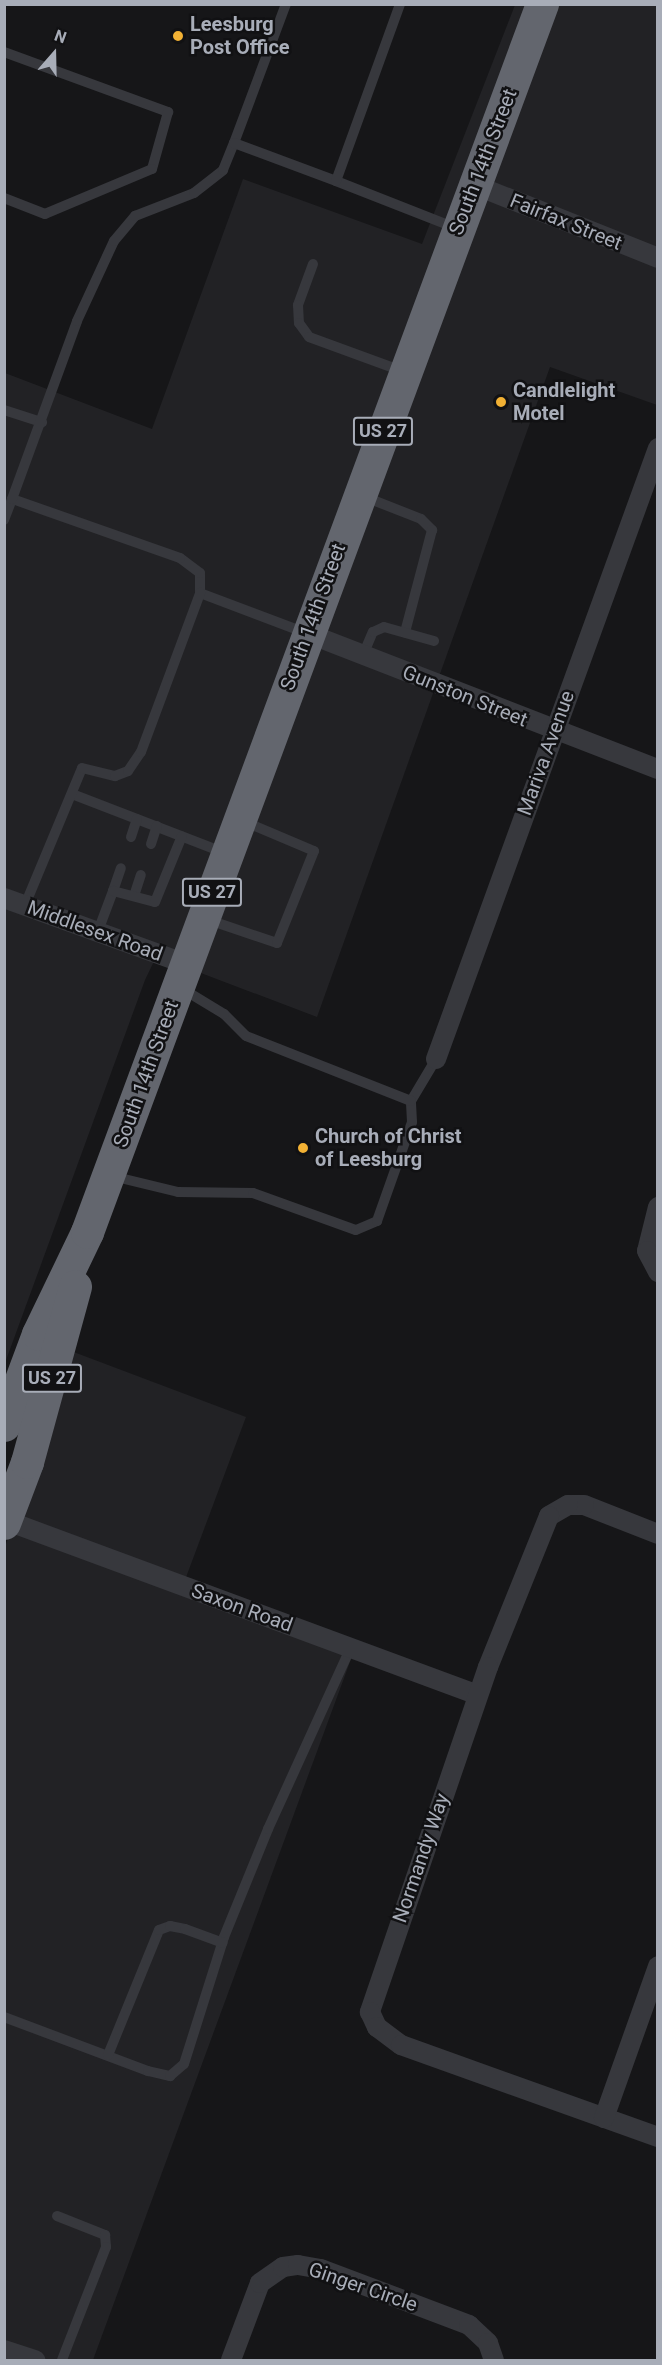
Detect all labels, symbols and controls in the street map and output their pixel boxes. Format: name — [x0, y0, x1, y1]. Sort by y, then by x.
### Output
place label: Leesburg Post Office — [190, 13, 290, 60]
north arrow — [24, 24, 84, 84]
text: N — [52, 26, 69, 47]
marker: Leesburg Post Office — [171, 29, 185, 43]
street label: South 14th Street — [444, 86, 522, 238]
street label: Fairfax Street — [506, 189, 626, 255]
place label: Candlelight Motel — [513, 378, 615, 425]
marker: Candlelight Motel — [494, 395, 508, 409]
road number: US 27 — [352, 416, 415, 446]
street label: South 14th Street — [275, 540, 351, 694]
street label: Gunston Street — [399, 660, 531, 732]
street label: Mariva Avenue — [512, 687, 580, 819]
road number: US 27 — [180, 877, 244, 907]
street label: Middlesex Road — [24, 895, 166, 967]
street label: South 14th Street — [108, 997, 184, 1151]
place label: Church of Christ of Leesburg — [315, 1124, 462, 1171]
marker: Church of Christ of Leesburg — [296, 1141, 310, 1155]
road number: US 27 — [20, 1363, 84, 1393]
street label: Saxon Road — [188, 1579, 296, 1637]
street label: Normandy Way — [388, 1790, 454, 1926]
street label: Ginger Circle — [305, 2257, 421, 2317]

